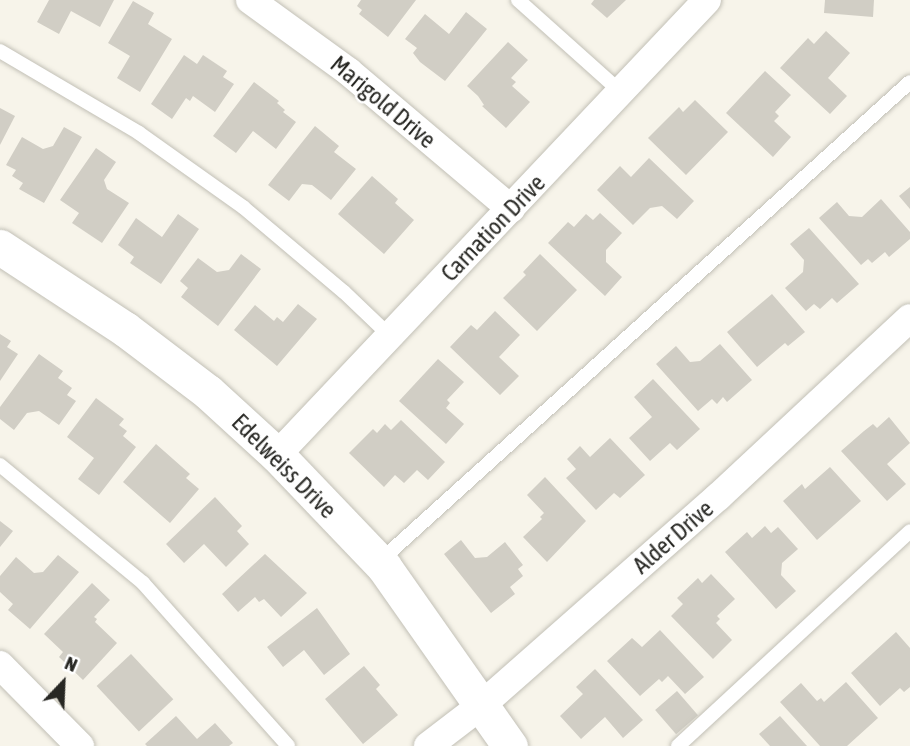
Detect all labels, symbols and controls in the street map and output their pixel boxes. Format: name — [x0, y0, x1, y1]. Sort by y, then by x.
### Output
street label: Marigold Drive — [325, 50, 441, 154]
street label: Carnation Drive — [435, 169, 551, 287]
street label: Edelweiss Drive — [226, 408, 342, 524]
street label: Alder Drive — [627, 494, 719, 580]
north arrow — [28, 648, 98, 718]
text: N — [62, 651, 81, 676]

